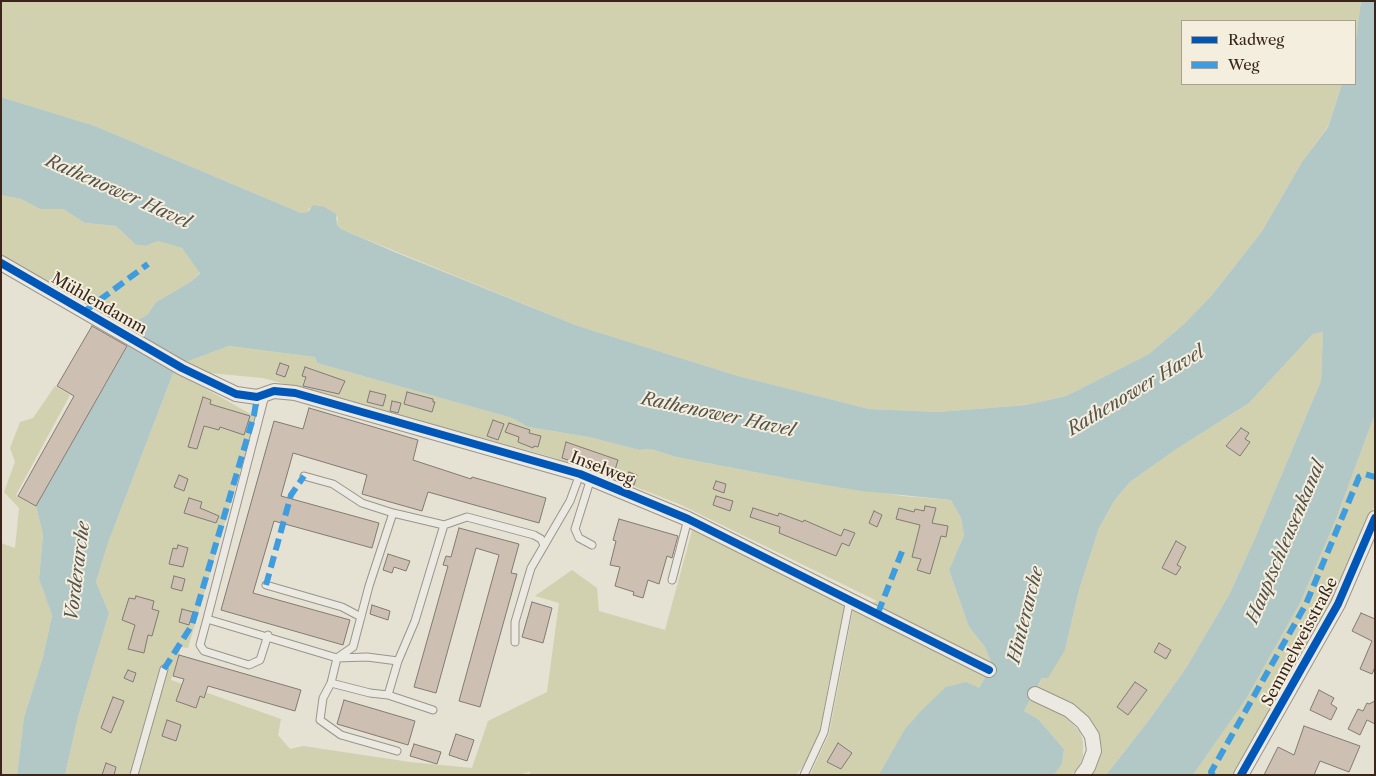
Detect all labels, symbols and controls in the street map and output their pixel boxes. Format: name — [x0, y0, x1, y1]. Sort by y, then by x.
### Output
legend — [1181, 20, 1356, 85]
text: Radweg — [1228, 30, 1284, 49]
text: Weg — [1228, 55, 1259, 74]
water label: Rathenower Havel — [42, 150, 194, 234]
street label: Mühlendamm — [48, 269, 150, 339]
water label: Rathenower Havel — [1063, 341, 1209, 441]
water label: Rathenower Havel — [639, 388, 797, 442]
street label: Inselweg — [567, 448, 637, 490]
water label: Hauptschleusenkanal — [1242, 457, 1330, 627]
water label: Vorderarche — [61, 520, 95, 622]
water label: Hinterarche — [1004, 564, 1048, 666]
street label: Semmelweisstraße — [1258, 574, 1342, 710]

